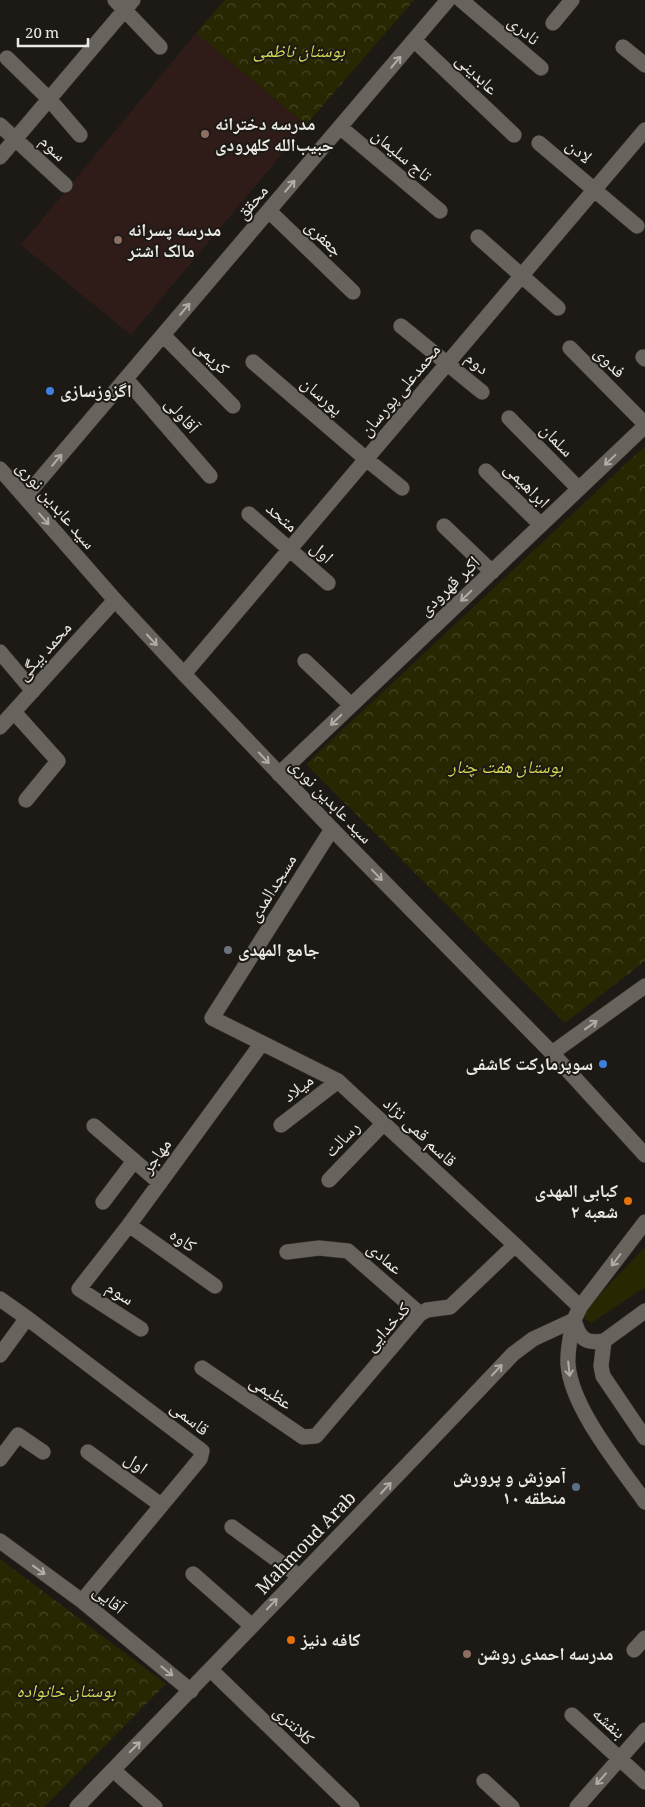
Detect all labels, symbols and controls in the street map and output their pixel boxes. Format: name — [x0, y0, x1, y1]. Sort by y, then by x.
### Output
street label: نادری — [500, 9, 546, 54]
scale bar — [18, 15, 88, 47]
text: 20 m — [25, 22, 59, 48]
park label: بوستان ناظمی — [253, 38, 346, 68]
street label: عابدینی — [447, 47, 504, 104]
one-way arrow — [390, 56, 401, 69]
place label: مدرسه دخترانه حبیب‌الله کلهرودی — [215, 111, 334, 162]
street label: تاج سلیمان — [364, 122, 438, 191]
marker: مدرسه دخترانه حبیب‌الله کلهرودی — [199, 128, 211, 140]
street label: سوم — [31, 129, 72, 170]
street label: لادن — [558, 132, 598, 173]
street label: محقق — [230, 179, 277, 228]
one-way arrow — [284, 179, 296, 192]
street label: جعفری — [296, 213, 349, 266]
place label: مدرسه پسرانه مالک اشتر — [127, 217, 221, 268]
marker: مدرسه پسرانه مالک اشتر — [112, 234, 124, 246]
one-way arrow — [179, 303, 190, 316]
street label: کریمی — [186, 333, 236, 384]
street label: محمدعلی پورسان — [353, 338, 450, 445]
street label: فدوی — [585, 340, 632, 387]
street label: دوم — [457, 345, 495, 384]
street label: پورسان — [293, 370, 349, 425]
place label: اگزوزسازی — [60, 378, 132, 408]
marker: اگزوزسازی — [44, 385, 56, 397]
street label: آقاولی — [156, 391, 206, 442]
street label: سلمان — [531, 417, 580, 466]
one-way arrow — [51, 453, 62, 466]
one-way arrow — [603, 454, 616, 466]
street label: سید عابدین نوری — [7, 455, 102, 558]
street label: ابراهیمی — [495, 456, 556, 517]
street label: متحد — [258, 496, 304, 541]
one-way arrow — [38, 512, 50, 525]
street label: اول — [302, 535, 339, 572]
street label: اکبر قهرودی — [412, 550, 488, 625]
one-way arrow — [460, 590, 473, 602]
street label: محمد بیگی — [10, 615, 81, 689]
one-way arrow — [146, 633, 158, 646]
one-way arrow — [330, 714, 342, 726]
one-way arrow — [258, 752, 270, 764]
street label: سید عابدین نوری — [281, 752, 379, 852]
park label: بوستان هفت چنار — [447, 754, 564, 784]
street label: مسجدالمدی — [241, 849, 307, 929]
one-way arrow — [371, 869, 383, 881]
place label: جامع المهدی — [238, 937, 320, 967]
marker: جامع المهدی — [222, 944, 234, 956]
one-way arrow — [584, 1020, 598, 1030]
place label: سوپرمارکت کاشفی — [466, 1051, 593, 1081]
marker: سوپرمارکت کاشفی — [597, 1058, 609, 1070]
street label: میلاد — [277, 1068, 322, 1112]
street label: قاسم قمی نژاد — [374, 1091, 463, 1176]
street label: رسالت — [318, 1115, 369, 1166]
street label: مهاجر — [134, 1133, 181, 1182]
place label: کبابی المهدی شعبه ۲ — [534, 1178, 618, 1229]
marker: کبابی المهدی شعبه ۲ — [622, 1195, 634, 1207]
street label: کاوه — [162, 1221, 202, 1262]
street label: عمادی — [359, 1235, 408, 1284]
one-way arrow — [610, 1254, 621, 1267]
street label: سوم — [99, 1274, 139, 1315]
street label: کدخدایی — [358, 1296, 420, 1360]
one-way arrow — [564, 1360, 574, 1376]
one-way arrow — [491, 1364, 503, 1376]
street label: عظیمی — [242, 1368, 298, 1419]
street label: قاسمی — [162, 1394, 215, 1445]
street label: اول — [117, 1446, 153, 1484]
place label: آموزش و پرورش منطقه ۱۰ — [453, 1464, 566, 1515]
marker: آموزش و پرورش منطقه ۱۰ — [570, 1481, 582, 1493]
one-way arrow — [380, 1482, 392, 1494]
street label: Mahmoud Arab — [250, 1486, 365, 1603]
one-way arrow — [32, 1565, 46, 1575]
street label: آقایی — [85, 1578, 131, 1623]
one-way arrow — [266, 1598, 278, 1611]
place label: کافه دنیز — [300, 1627, 361, 1657]
marker: کافه دنیز — [285, 1634, 297, 1646]
place label: مدرسه احمدی روشن — [477, 1641, 614, 1671]
marker: مدرسه احمدی روشن — [461, 1648, 473, 1660]
one-way arrow — [160, 1665, 173, 1676]
park label: بوستان خانواده — [16, 1678, 117, 1708]
street label: کلانتری — [265, 1699, 321, 1754]
street label: بنفشه — [584, 1701, 632, 1748]
one-way arrow — [129, 1741, 142, 1753]
one-way arrow — [595, 1773, 607, 1786]

